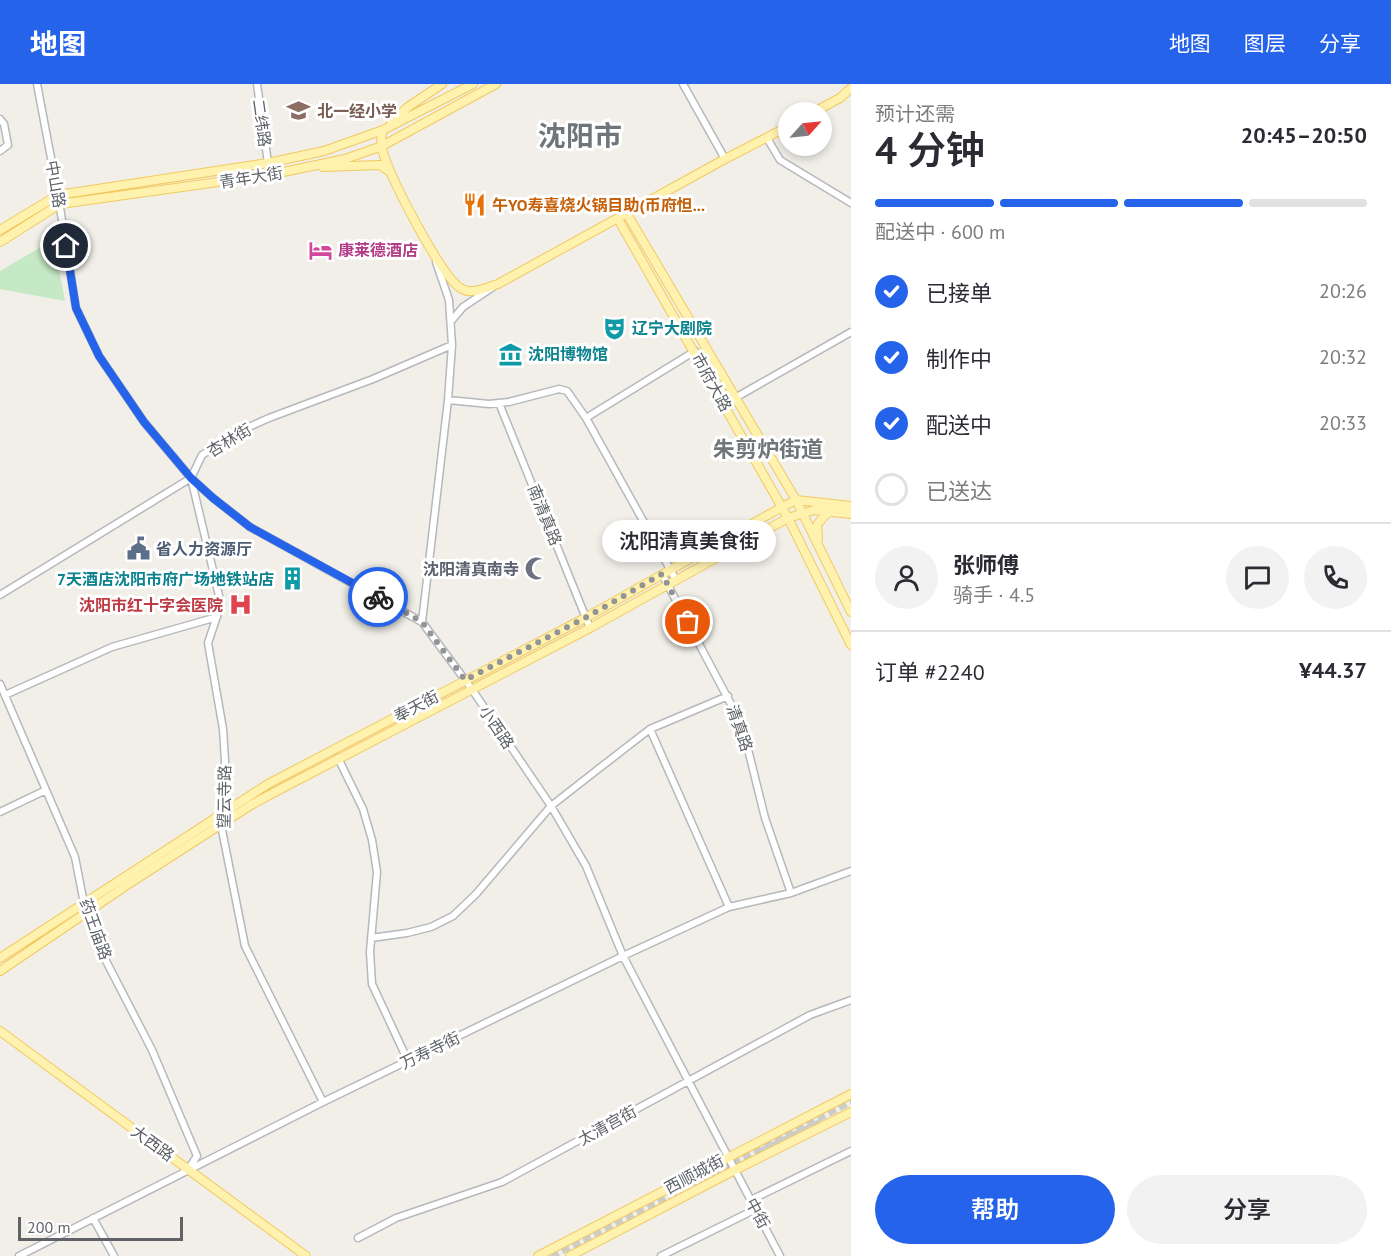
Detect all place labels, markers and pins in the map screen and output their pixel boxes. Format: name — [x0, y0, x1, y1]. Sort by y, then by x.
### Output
school or university icon: 北一经小学 — [286, 98, 312, 124]
place label: 北一经小学 — [317, 101, 397, 121]
restaurant icon: 午YO寿喜烧火锅目助(币府怛... — [461, 192, 487, 218]
place label: 午YO寿喜烧火锅目助(币府怛... — [492, 195, 705, 215]
pin — [40, 220, 91, 271]
hotel icon: 康莱德酒店 — [307, 237, 333, 263]
place label: 康莱德酒店 — [338, 240, 418, 260]
theatre icon: 辽宁大剧院 — [601, 315, 627, 341]
place label: 辽宁大剧院 — [632, 318, 712, 338]
museum icon: 沈阳博物馆 — [497, 341, 523, 367]
place label: 沈阳博物馆 — [528, 344, 608, 364]
callout: 沈阳清真美食街 — [601, 520, 775, 562]
public building icon: 省人力资源厅 — [125, 536, 151, 562]
place label: 省人力资源厅 — [156, 539, 252, 559]
mosque icon: 沈阳清真南寺 — [524, 556, 550, 582]
place label: 沈阳清真南寺 — [423, 559, 519, 579]
building icon: 7天酒店沈阳市府广场地铁站店 — [279, 566, 305, 592]
place label: 7天酒店沈阳市府广场地铁站店 — [57, 569, 274, 589]
hospital icon: 沈阳市红十字会医院 — [228, 592, 254, 618]
place label: 沈阳市红十字会医院 — [79, 595, 223, 615]
pin — [662, 596, 713, 647]

